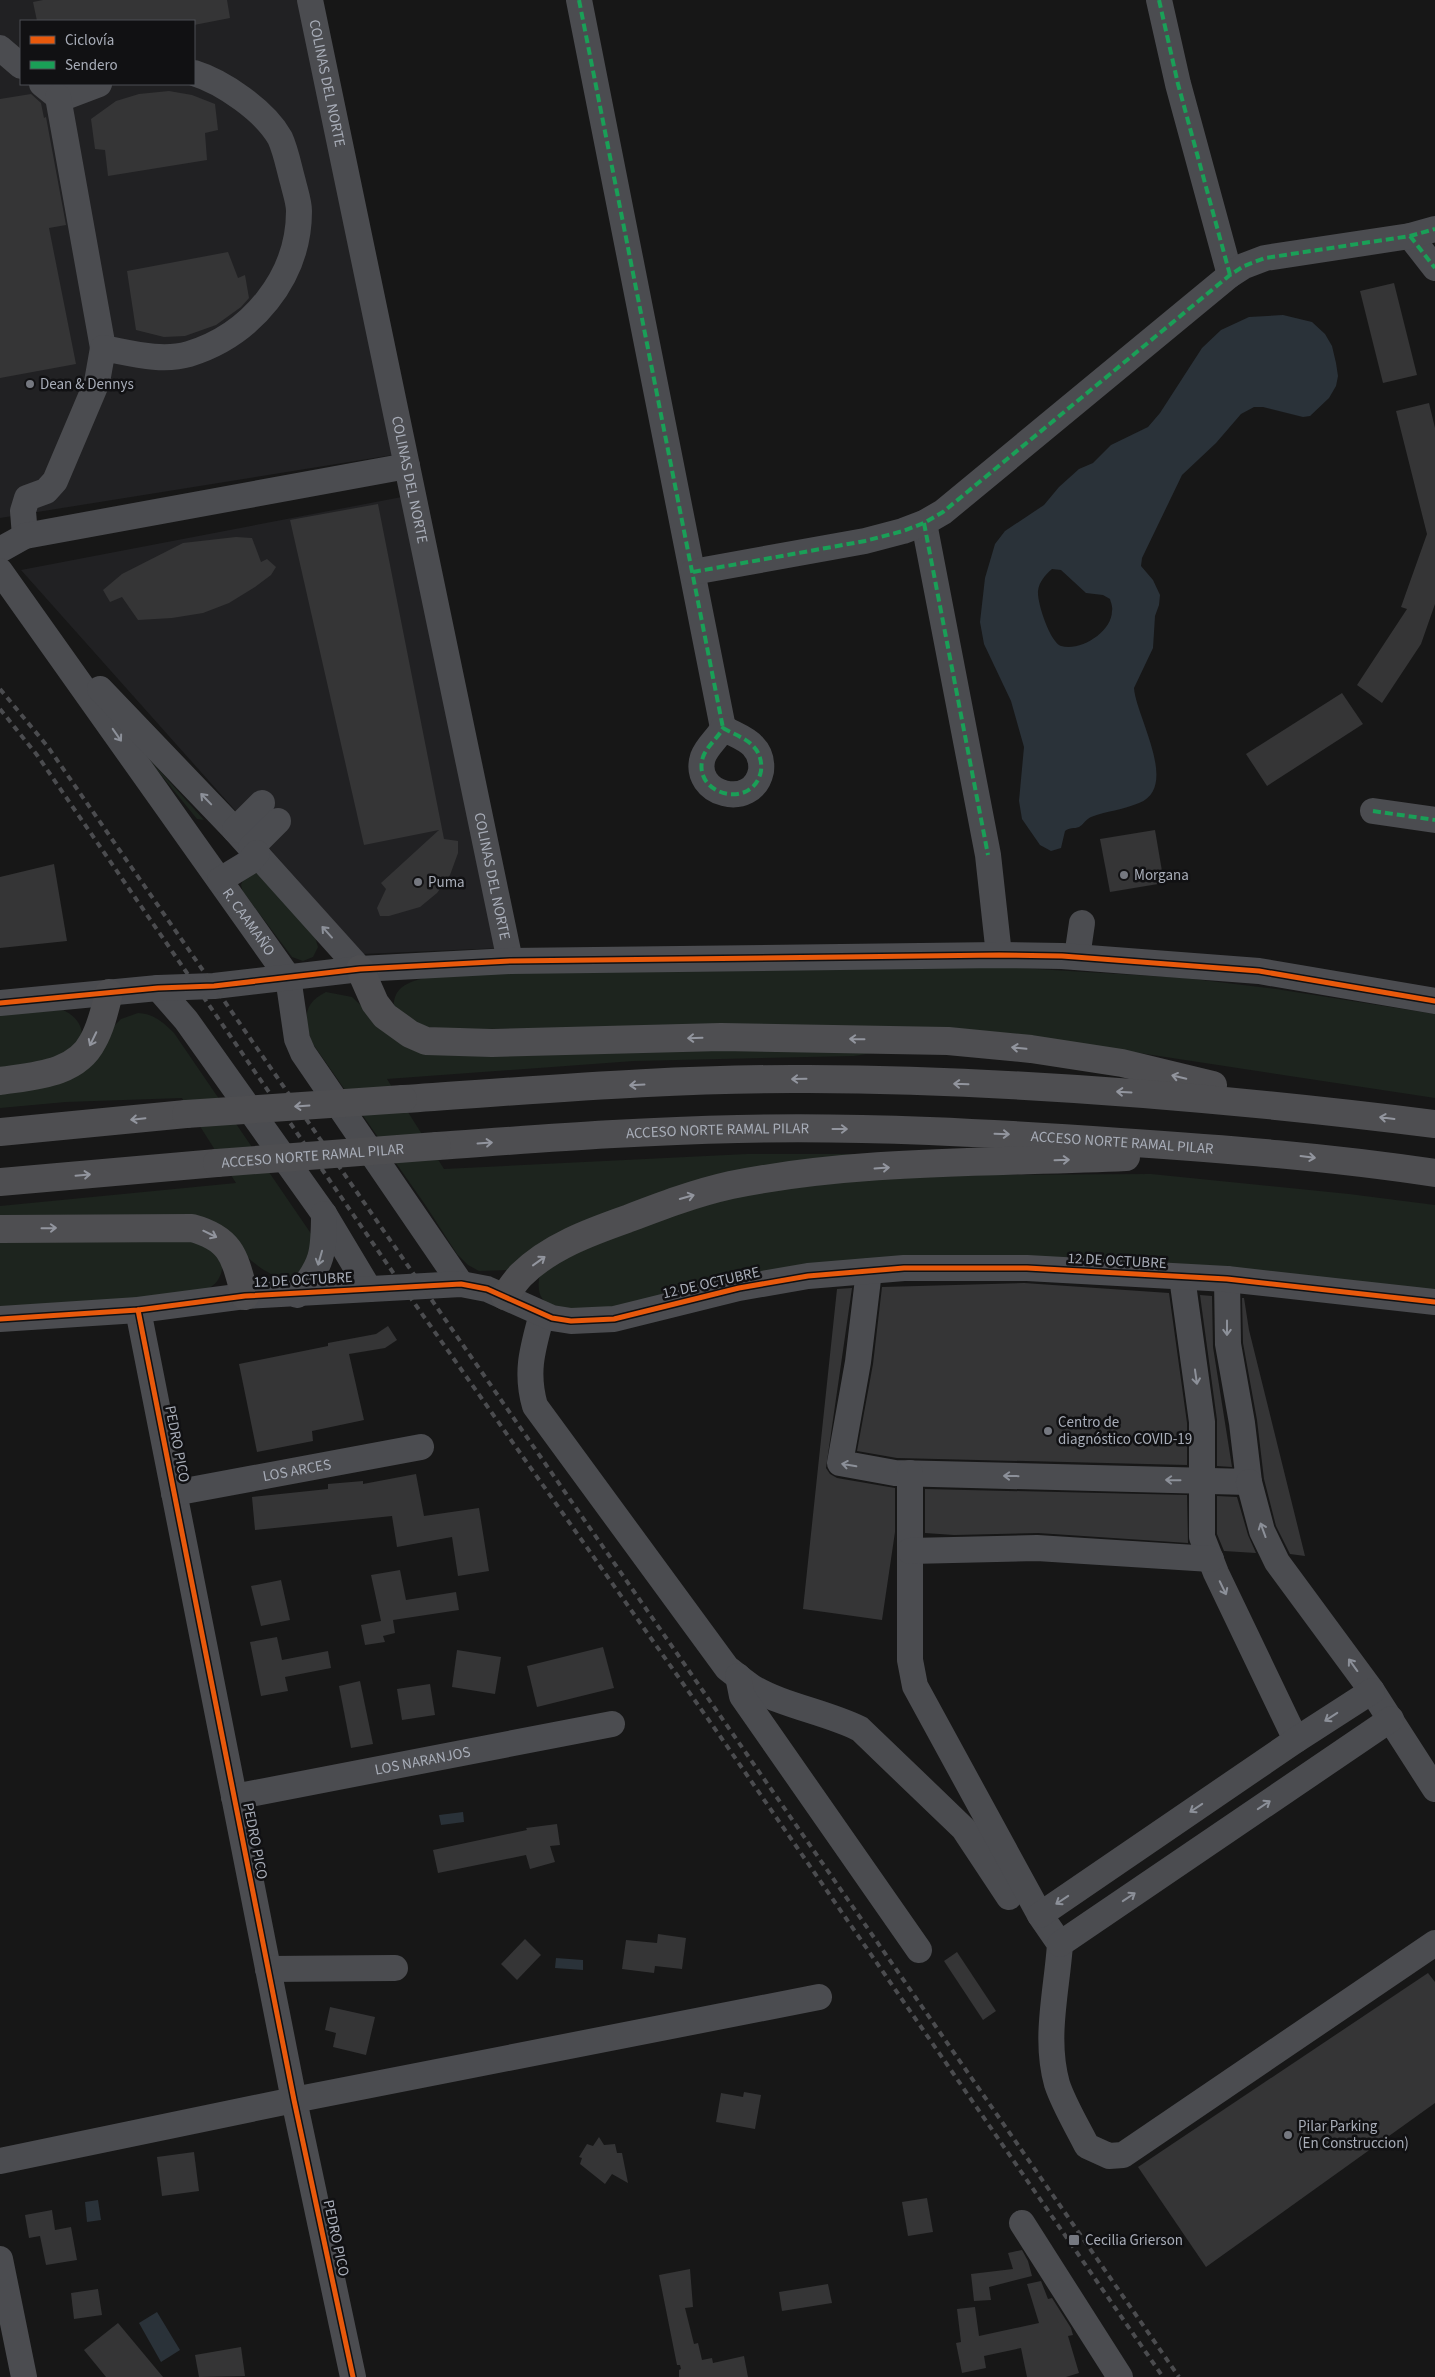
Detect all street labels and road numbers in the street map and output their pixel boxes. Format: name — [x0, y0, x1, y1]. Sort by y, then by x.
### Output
street label: COLINAS DEL NORTE — [304, 18, 351, 149]
street label: COLINAS DEL NORTE — [386, 414, 433, 545]
street label: COLINAS DEL NORTE — [469, 811, 516, 942]
street label: R. CAAMAÑO — [217, 883, 280, 960]
street label: ACCESO NORTE RAMAL PILAR — [625, 1118, 810, 1144]
street label: ACCESO NORTE RAMAL PILAR — [1030, 1126, 1215, 1159]
street label: ACCESO NORTE RAMAL PILAR — [221, 1138, 405, 1173]
street label: 12 DE OCTUBRE — [1067, 1248, 1167, 1274]
street label: 12 DE OCTUBRE — [660, 1262, 762, 1304]
street label: 12 DE OCTUBRE — [253, 1267, 353, 1293]
street label: PEDRO PICO — [159, 1404, 195, 1484]
street label: LOS ARCES — [261, 1453, 333, 1487]
street label: LOS NARANJOS — [373, 1741, 472, 1780]
street label: PEDRO PICO — [237, 1801, 273, 1881]
street label: PEDRO PICO — [318, 2198, 354, 2278]

